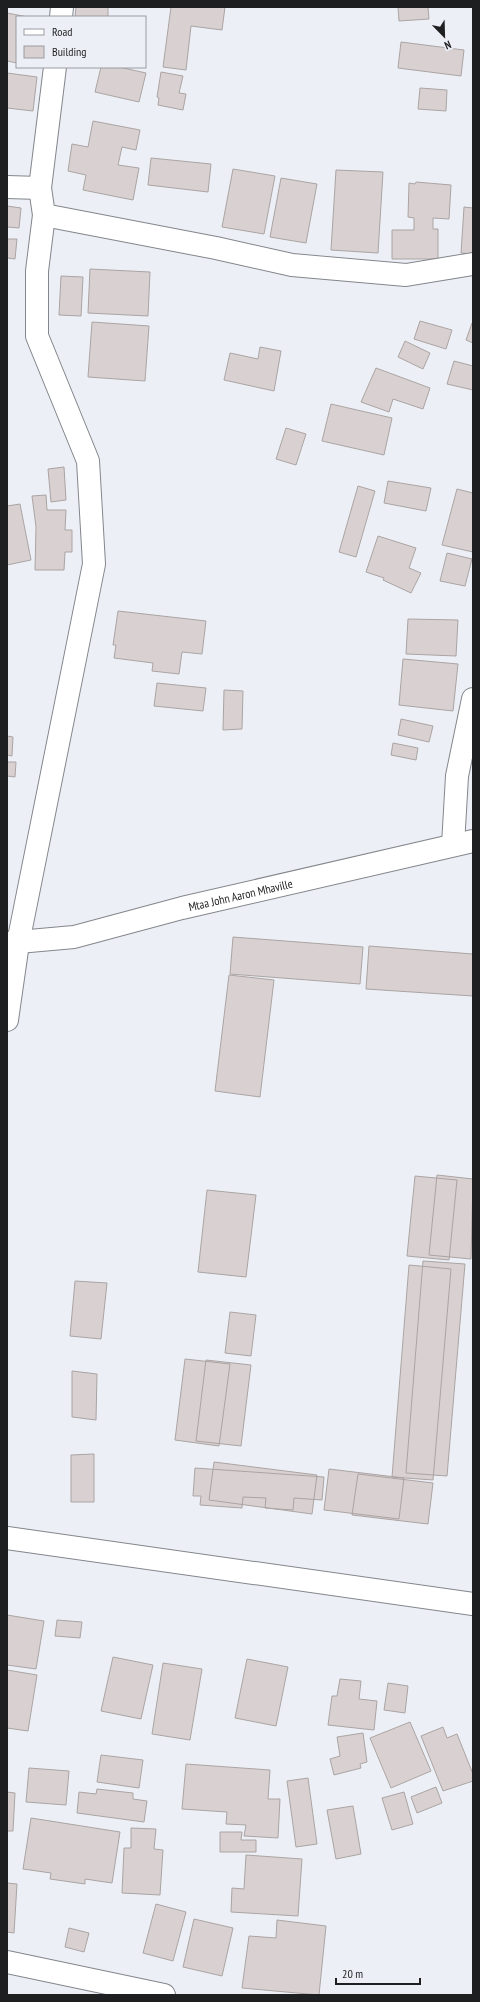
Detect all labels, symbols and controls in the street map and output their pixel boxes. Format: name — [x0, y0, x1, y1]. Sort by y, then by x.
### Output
legend — [16, 16, 146, 68]
north arrow — [424, 16, 464, 56]
text: Road — [52, 24, 72, 39]
text: N — [442, 38, 453, 53]
text: Building — [52, 44, 87, 59]
street label: Mtaa John Aaron Mhaville — [187, 875, 294, 914]
scale bar — [336, 1960, 420, 1986]
text: 20 m — [342, 1966, 363, 1981]

